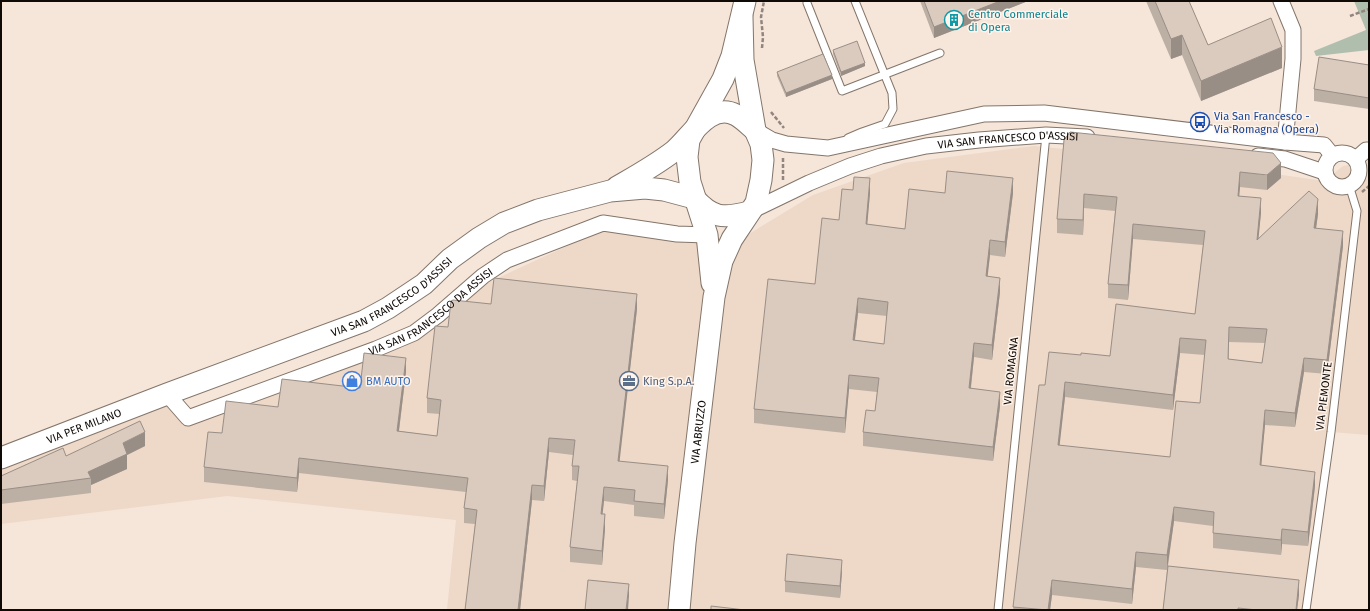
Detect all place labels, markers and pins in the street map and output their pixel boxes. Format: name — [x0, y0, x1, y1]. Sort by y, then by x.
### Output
place label: Centro Commerciale di Opera — [968, 8, 1068, 34]
building icon: Centro Commerciale di Opera — [943, 9, 965, 31]
place label: Via San Francesco - Via Romagna (Opera) — [1214, 110, 1319, 136]
bus stop icon: Via San Francesco - Via Romagna (Opera) — [1189, 111, 1211, 133]
shop icon: BM AUTO — [341, 370, 363, 392]
office icon: King S.p.A. — [618, 370, 640, 392]
place label: BM AUTO — [366, 375, 411, 388]
place label: King S.p.A. — [643, 375, 695, 388]

